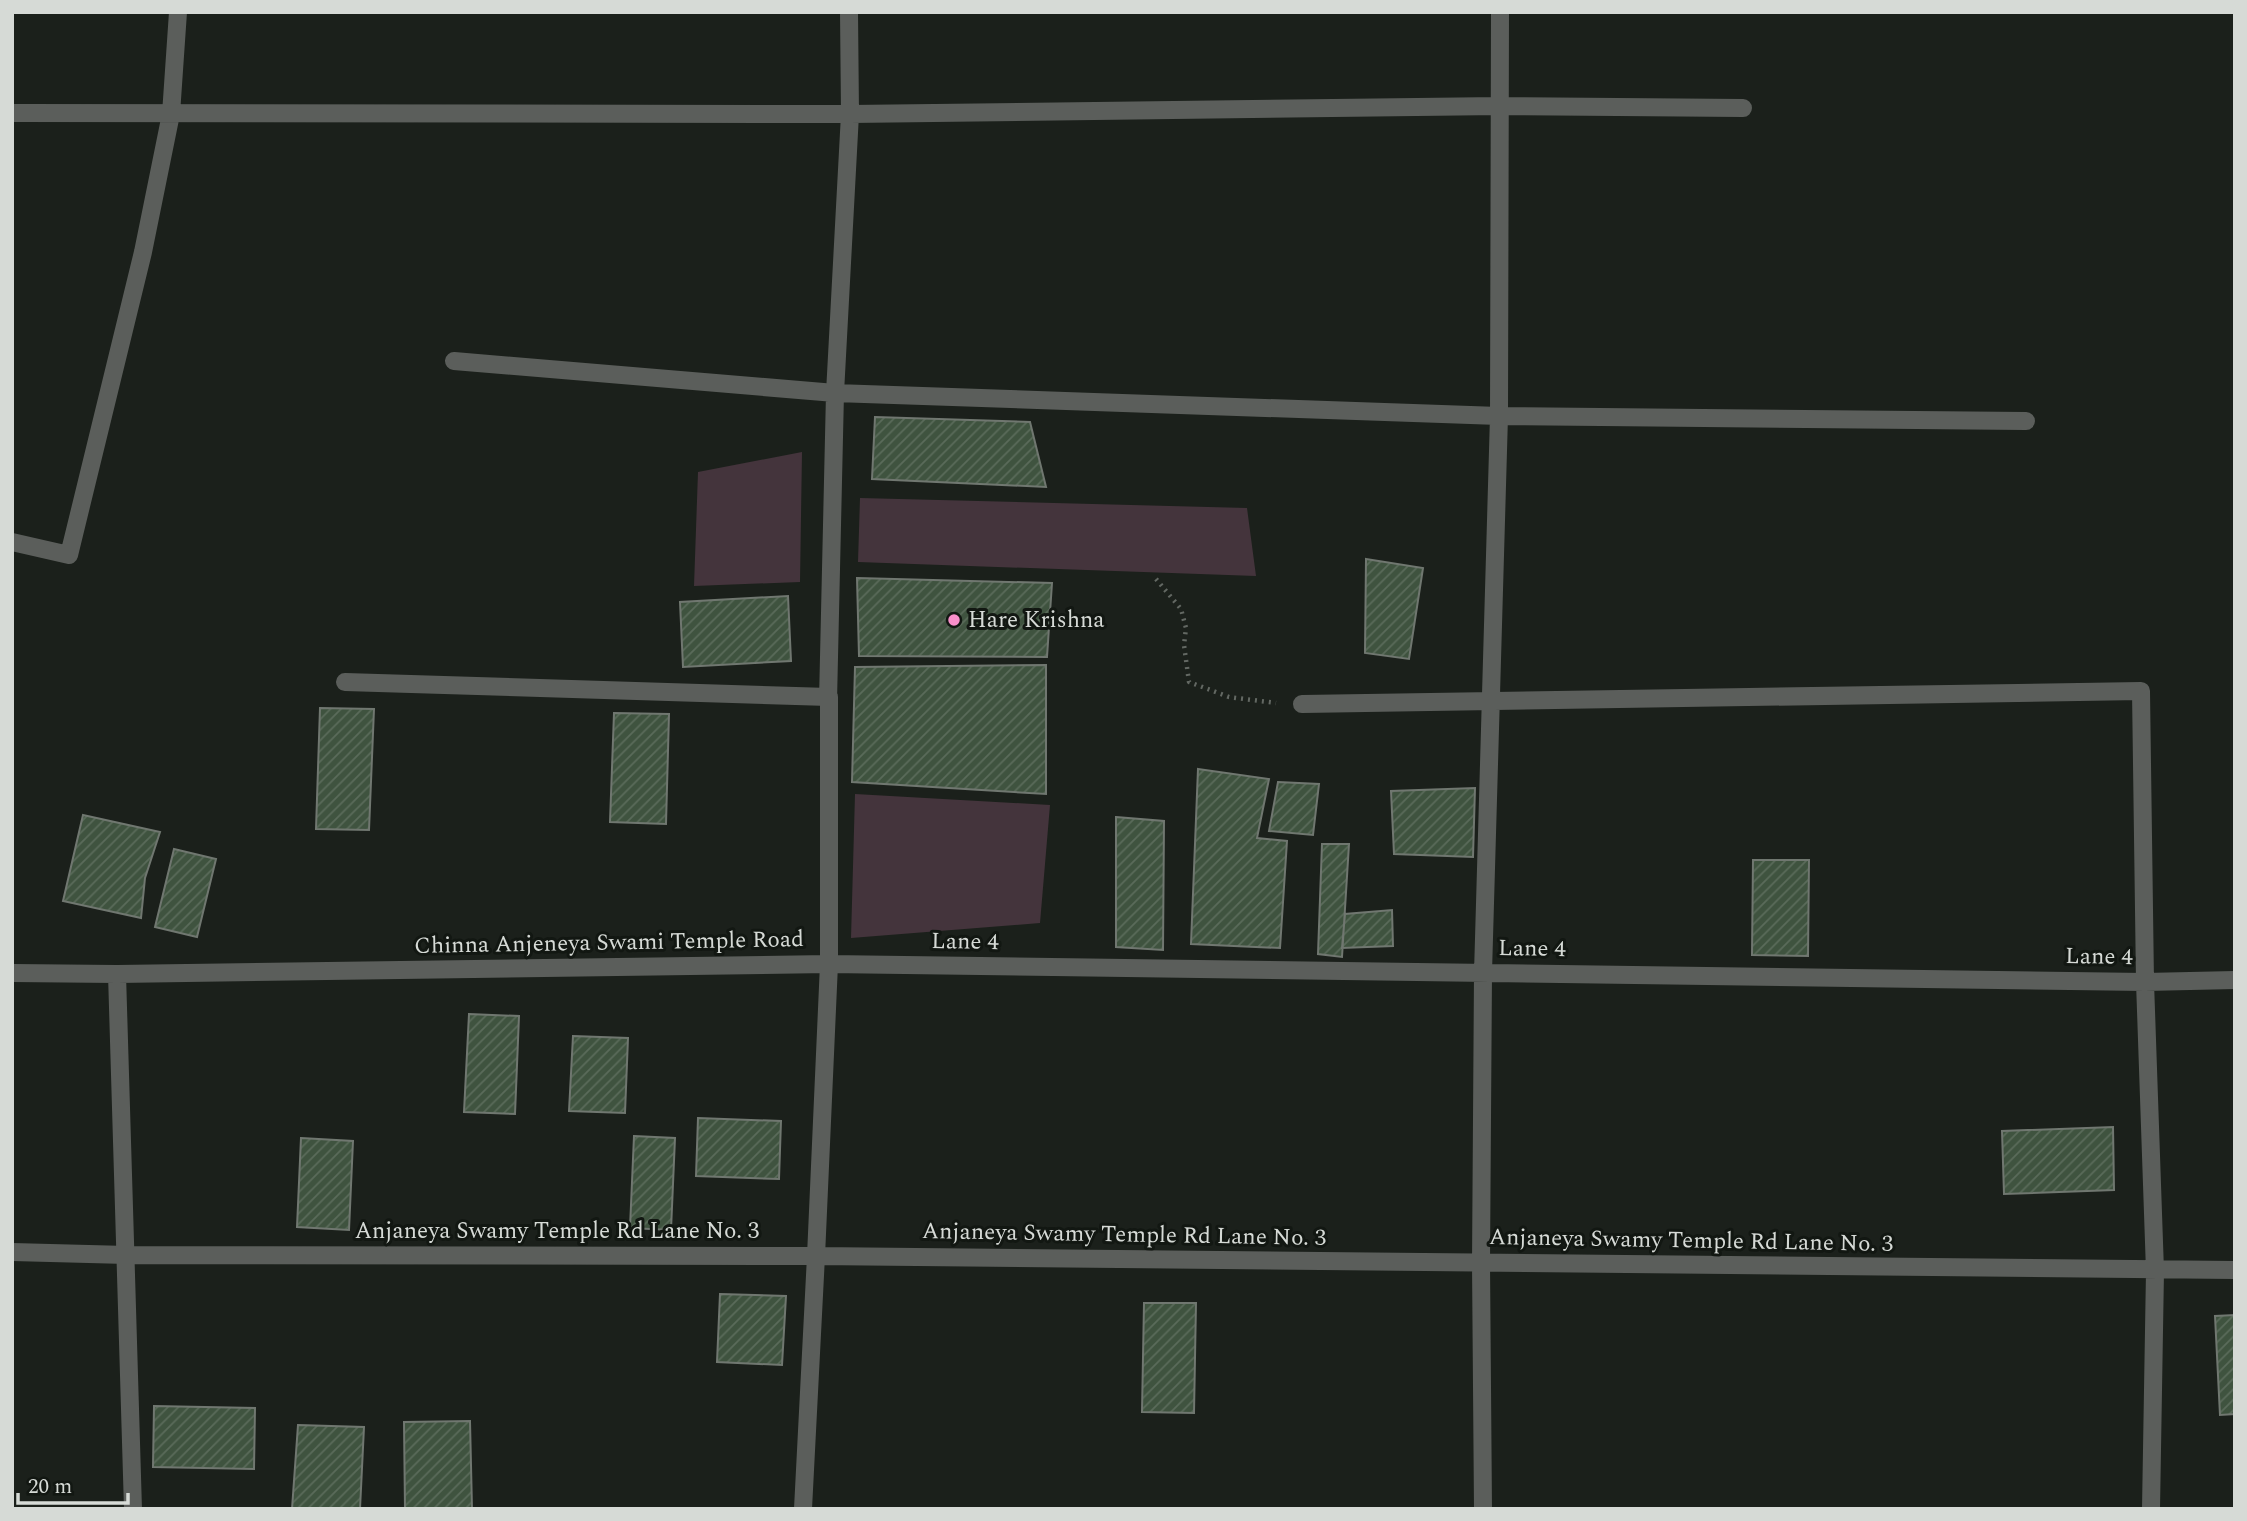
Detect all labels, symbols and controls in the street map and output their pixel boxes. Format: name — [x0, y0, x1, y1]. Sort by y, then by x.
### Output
place label: Hare Krishna — [968, 603, 1105, 638]
marker: Hare Krishna — [946, 612, 962, 628]
street label: Chinna Anjeneya Swami Temple Road — [414, 922, 804, 964]
street label: Lane 4 — [931, 924, 1000, 960]
street label: Lane 4 — [1498, 931, 1567, 967]
street label: Lane 4 — [2065, 939, 2134, 975]
street label: Anjaneya Swamy Temple Rd Lane No. 3 — [355, 1214, 759, 1249]
street label: Anjaneya Swamy Temple Rd Lane No. 3 — [921, 1214, 1327, 1256]
street label: Anjaneya Swamy Temple Rd Lane No. 3 — [1488, 1220, 1894, 1262]
scale bar — [18, 1462, 128, 1506]
text: 20 m — [28, 1471, 72, 1503]

